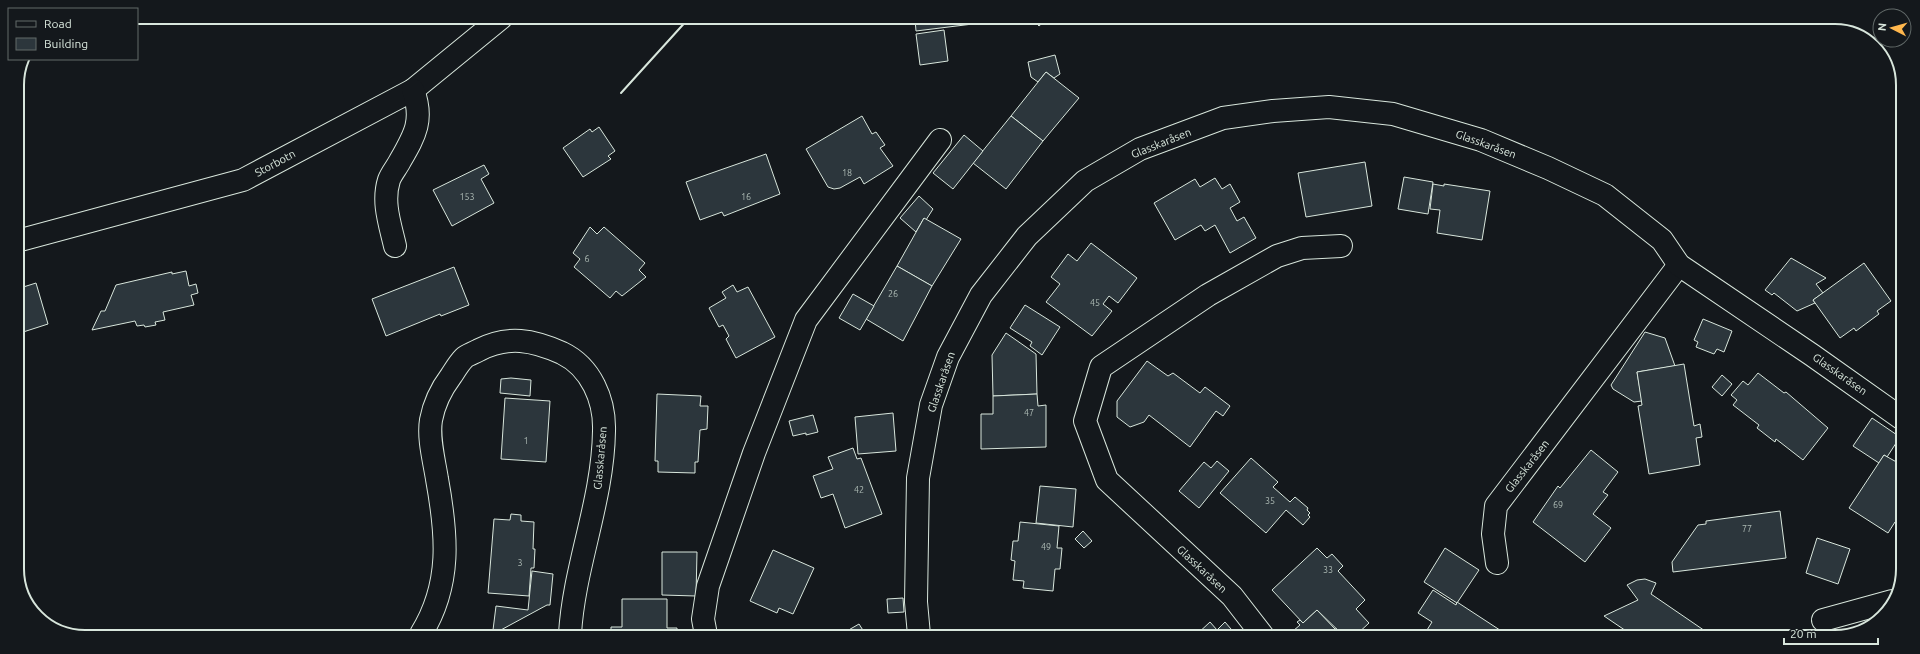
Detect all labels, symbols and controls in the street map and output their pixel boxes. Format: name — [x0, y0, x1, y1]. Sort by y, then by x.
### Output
legend — [8, 8, 138, 60]
north arrow — [1872, 8, 1912, 48]
text: Road — [44, 17, 72, 30]
text: N — [1876, 22, 1888, 32]
text: Building — [44, 37, 88, 50]
street label: Glasskaråsen — [1129, 126, 1193, 160]
street label: Glasskaråsen — [1454, 127, 1518, 161]
street label: Storbotn — [253, 147, 297, 179]
house number: 18 — [842, 168, 852, 178]
house number: 153 — [459, 192, 475, 202]
house number: 16 — [741, 192, 751, 202]
house number: 6 — [584, 254, 590, 264]
house number: 26 — [888, 289, 898, 299]
house number: 45 — [1090, 298, 1100, 308]
street label: Glasskaråsen — [925, 350, 957, 414]
street label: Glasskaråsen — [1811, 351, 1869, 397]
house number: 47 — [1024, 408, 1034, 418]
street label: Glasskaråsen — [591, 426, 609, 490]
house number: 1 — [523, 436, 529, 446]
street label: Glasskaråsen — [1503, 437, 1551, 495]
house number: 42 — [854, 485, 864, 495]
house number: 35 — [1265, 496, 1275, 506]
house number: 69 — [1553, 500, 1563, 510]
house number: 77 — [1742, 524, 1752, 534]
house number: 49 — [1041, 542, 1051, 552]
street label: Glasskaråsen — [1175, 543, 1229, 595]
house number: 3 — [517, 558, 523, 568]
house number: 33 — [1323, 565, 1333, 575]
scale bar — [1784, 620, 1878, 646]
text: 20 m — [1790, 627, 1817, 640]

